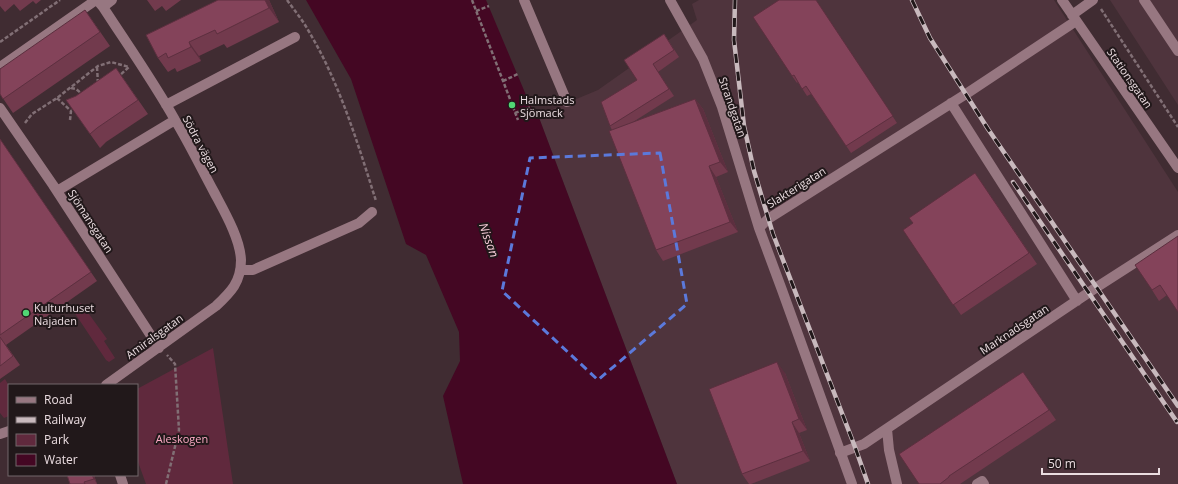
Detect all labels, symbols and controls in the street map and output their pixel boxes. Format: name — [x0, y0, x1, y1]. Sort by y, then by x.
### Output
street label: Stationsgatan — [1104, 45, 1156, 111]
street label: Strandgatan — [716, 75, 750, 139]
place label: Halmstads Sjömack — [520, 92, 574, 120]
marker: Halmstads Sjömack — [507, 100, 517, 110]
street label: Södra vägen — [180, 113, 222, 175]
street label: Slakterigatan — [764, 163, 828, 211]
street label: Sjömansgatan — [65, 186, 117, 256]
water label: Nissan — [475, 220, 503, 260]
place label: Kulturhuset Najaden — [34, 300, 94, 328]
street label: Marknadsgatan — [977, 300, 1051, 358]
marker: Kulturhuset Najaden — [21, 308, 31, 318]
street label: Amiralsgatan — [122, 310, 186, 362]
legend — [8, 384, 138, 476]
text: Road — [44, 391, 73, 408]
text: Railway — [44, 411, 87, 428]
text: Park — [44, 431, 70, 448]
park label: Aleskogen — [156, 431, 208, 446]
scale bar — [1042, 450, 1159, 476]
text: Water — [44, 451, 78, 468]
text: 50 m — [1048, 455, 1076, 472]

